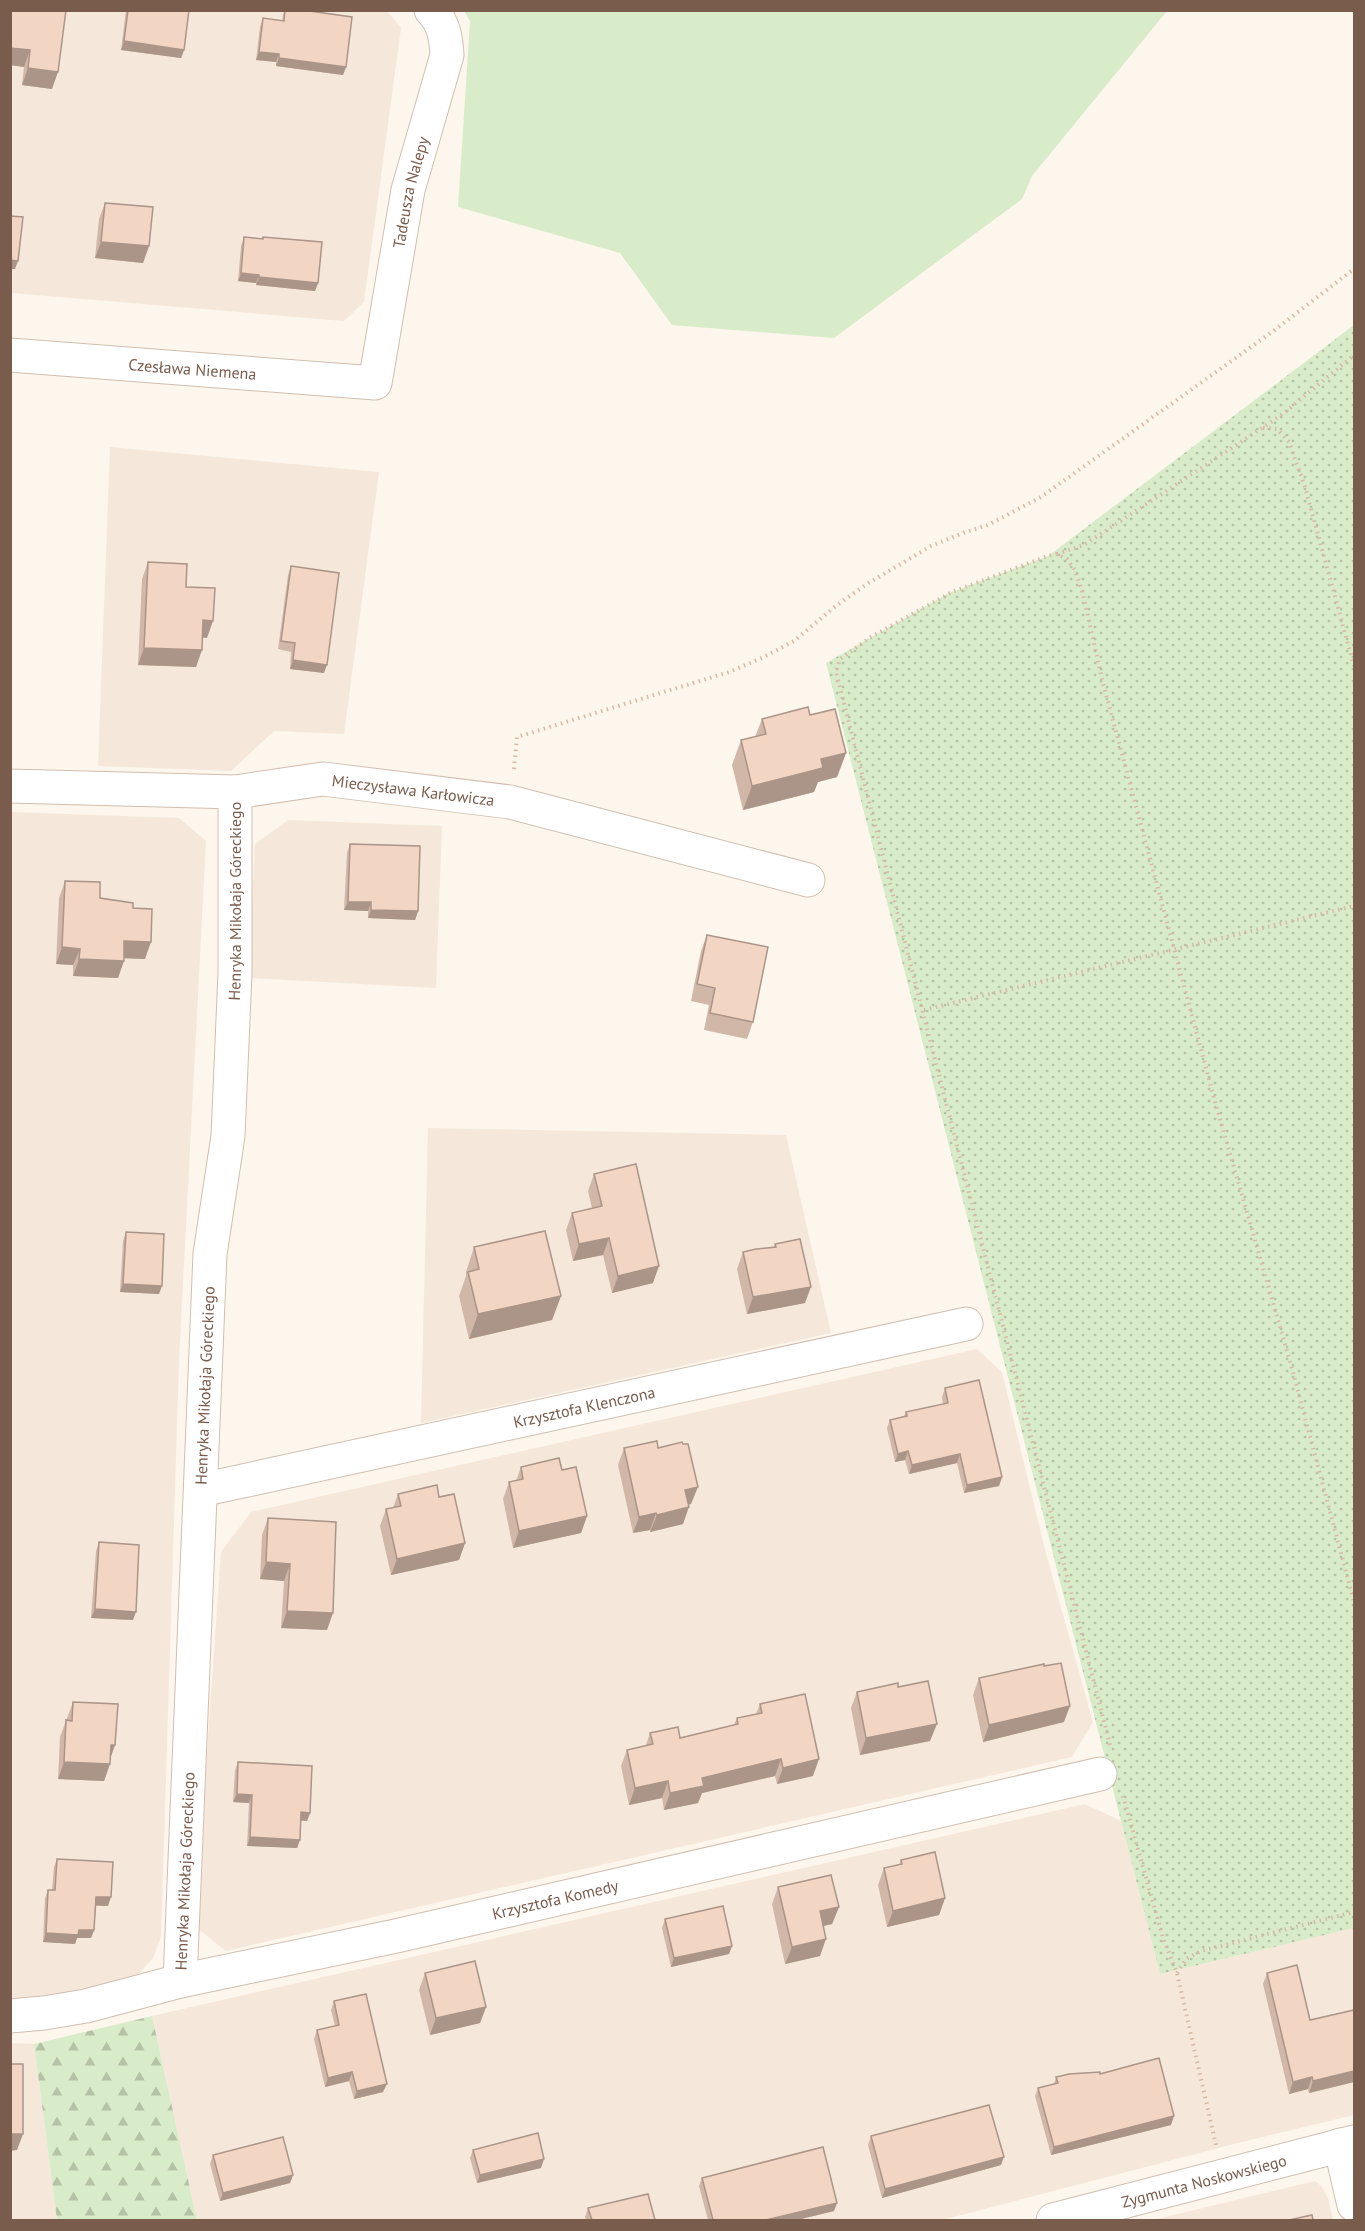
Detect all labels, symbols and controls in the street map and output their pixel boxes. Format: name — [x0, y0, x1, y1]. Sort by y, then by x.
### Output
street label: Tadeusza Nalepy — [388, 134, 433, 250]
street label: Czesława Niemena — [128, 354, 257, 384]
street label: Mieczysława Karłowicza — [331, 770, 496, 810]
street label: Henryka Mikołaja Góreckiego — [224, 802, 245, 1001]
street label: Henryka Mikołaja Góreckiego — [190, 1286, 219, 1485]
street label: Krzysztofa Klenczona — [511, 1382, 657, 1432]
street label: Henryka Mikołaja Góreckiego — [170, 1771, 199, 1971]
street label: Krzysztofa Komedy — [490, 1875, 621, 1924]
street label: Zygmunta Noskowskiego — [1119, 2150, 1289, 2212]

